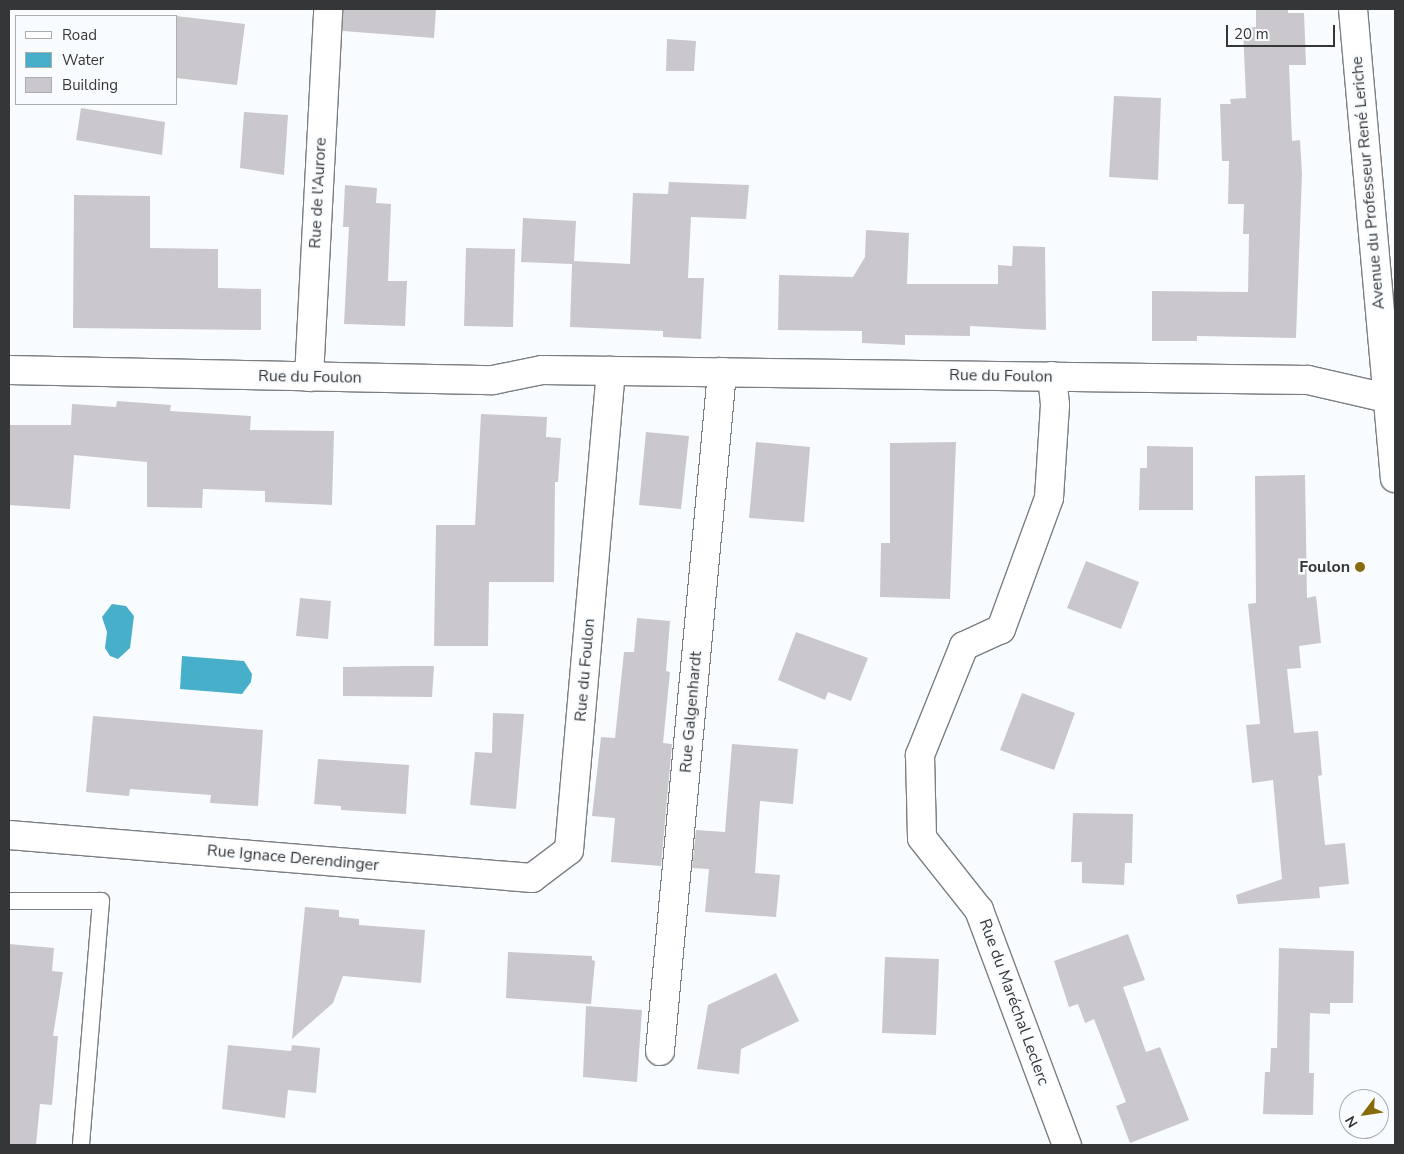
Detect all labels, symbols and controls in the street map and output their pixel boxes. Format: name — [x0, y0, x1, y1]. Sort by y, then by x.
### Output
legend — [15, 15, 178, 105]
scale bar — [1229, 15, 1338, 47]
text: 20 m — [1234, 24, 1269, 44]
text: Road — [62, 25, 97, 45]
text: Water — [62, 50, 104, 70]
street label: Avenue du Professeur René Leriche — [1347, 56, 1389, 310]
text: Building — [62, 75, 118, 95]
street label: Rue de l'Aurore — [306, 137, 330, 249]
street label: Rue du Foulon — [949, 365, 1053, 387]
street label: Rue du Foulon — [258, 366, 362, 388]
place label: Foulon — [1299, 557, 1350, 577]
marker: Foulon — [1354, 561, 1366, 573]
street label: Rue du Foulon — [571, 618, 599, 722]
street label: Rue Galgenhardt — [676, 650, 706, 774]
street label: Rue Ignace Derendinger — [206, 841, 380, 875]
street label: Rue du Maréchal Leclerc — [975, 916, 1053, 1088]
north arrow — [1339, 1089, 1389, 1139]
text: N — [1341, 1112, 1362, 1131]

